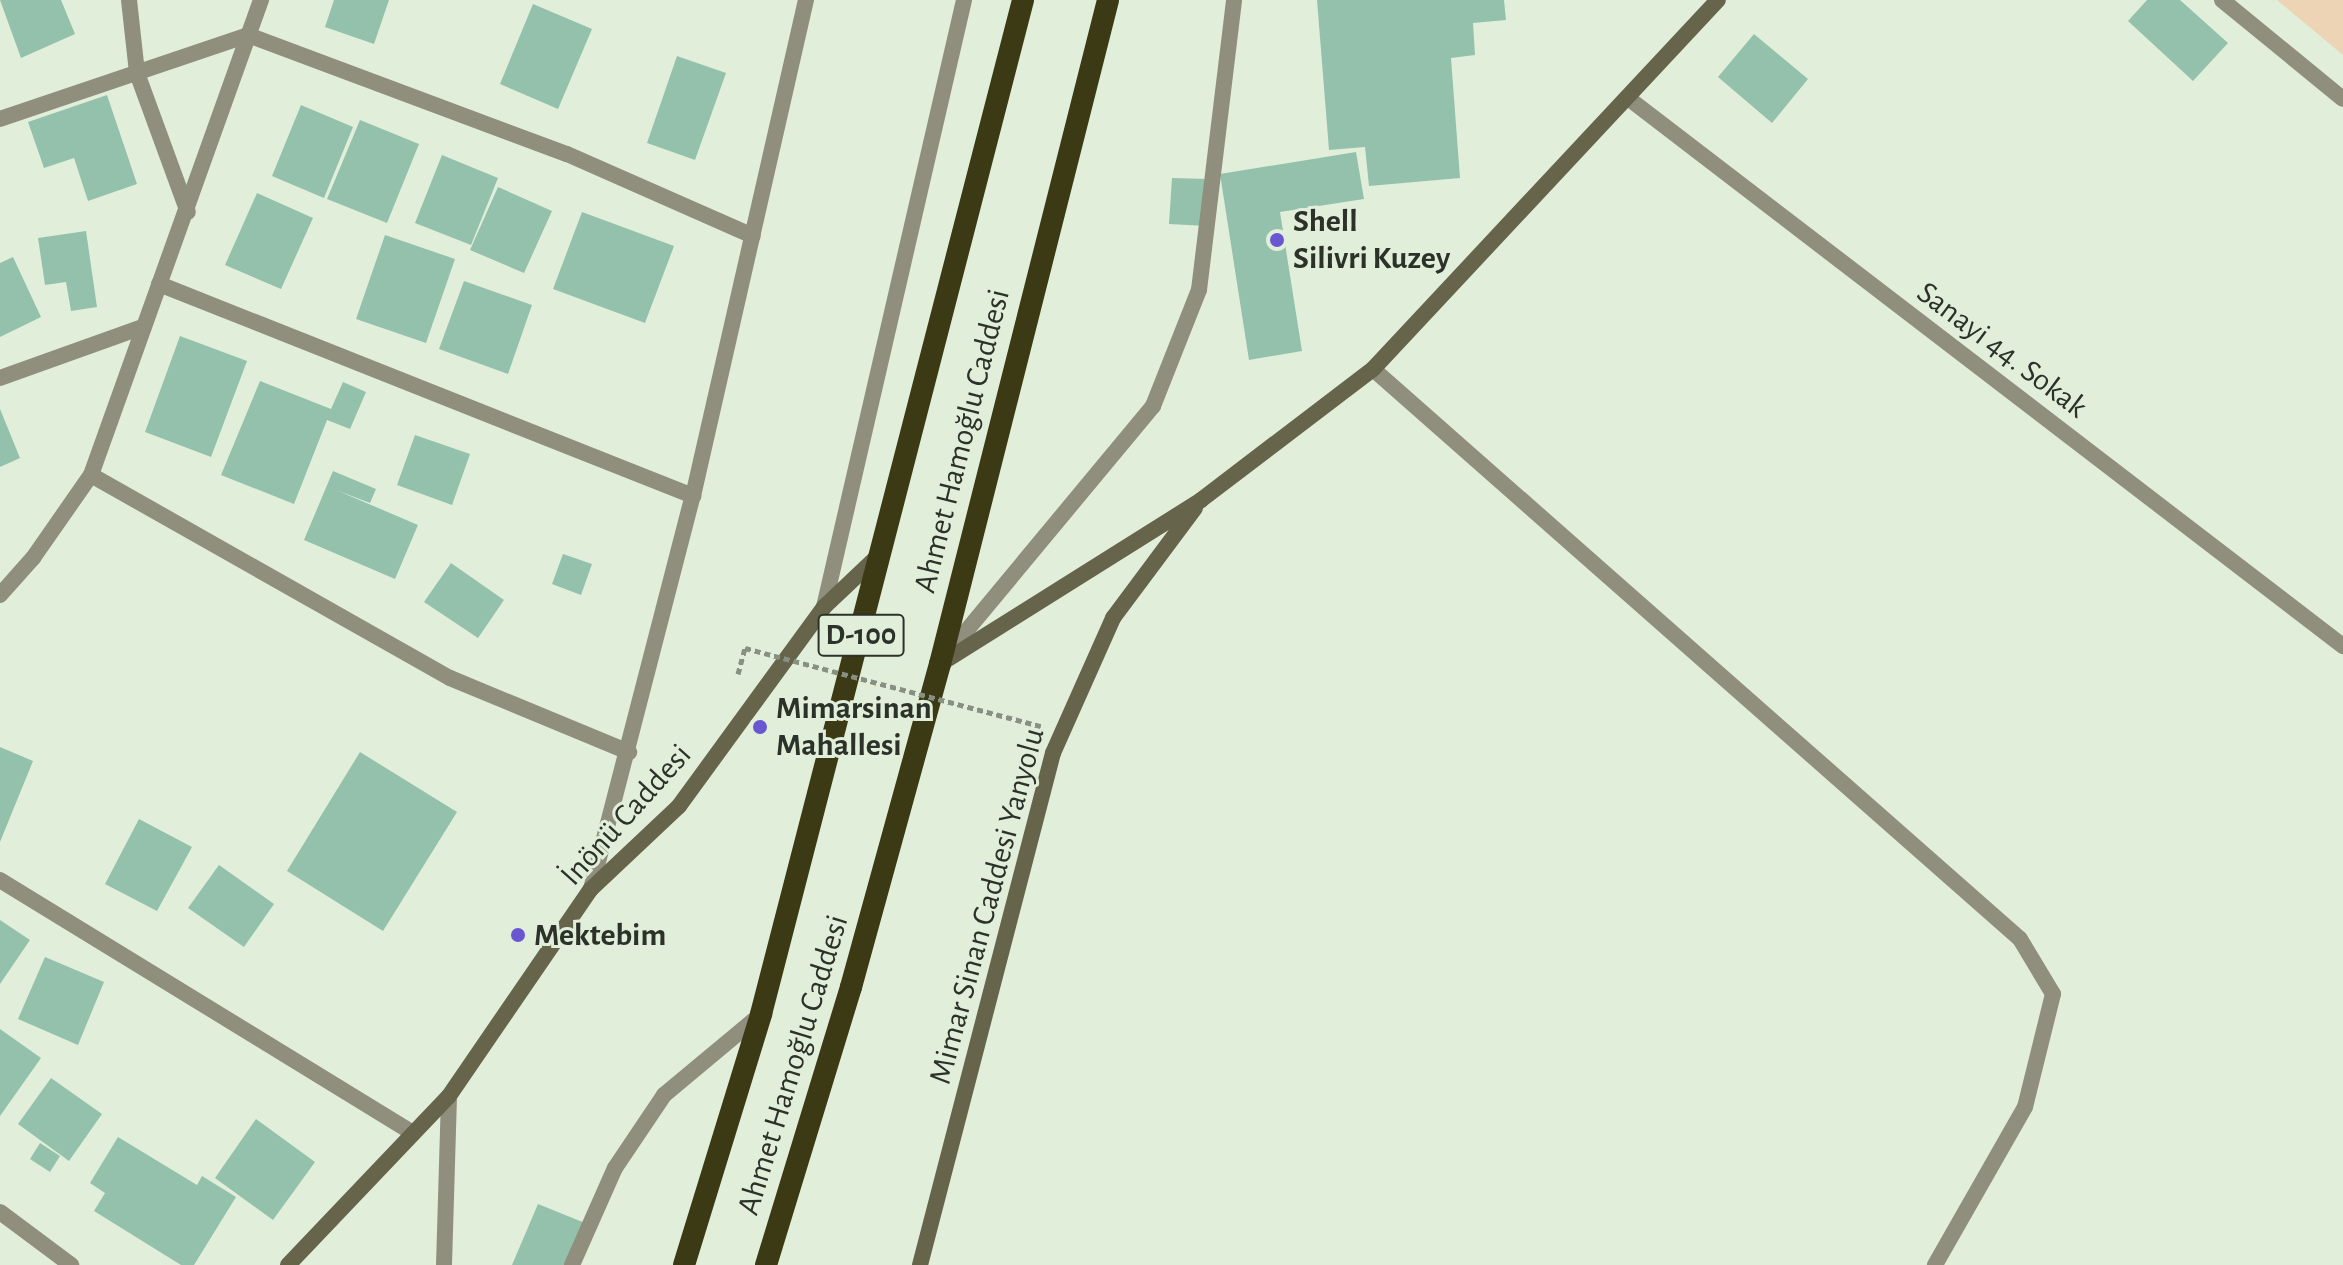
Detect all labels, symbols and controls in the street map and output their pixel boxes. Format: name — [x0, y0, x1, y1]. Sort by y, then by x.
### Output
place label: Shell Silivri Kuzey — [1293, 203, 1450, 278]
marker: Shell Silivri Kuzey — [1268, 231, 1286, 249]
street label: Sanayi 44. Sokak — [1909, 273, 2095, 427]
street label: Ahmet Hamoğlu Caddesi — [906, 285, 1018, 597]
road number: D-100 — [817, 609, 905, 661]
place label: Mimarsinan Mahallesi — [776, 690, 932, 765]
marker: Mimarsinan Mahallesi — [751, 718, 769, 736]
street label: Mimar Sinan Caddesi Yanyolu — [921, 724, 1053, 1088]
street label: İnönü Caddesi — [552, 736, 700, 894]
street label: Ahmet Hamoğlu Caddesi — [729, 910, 857, 1220]
place label: Mektebim — [534, 916, 666, 954]
marker: Mektebim — [509, 926, 527, 944]

